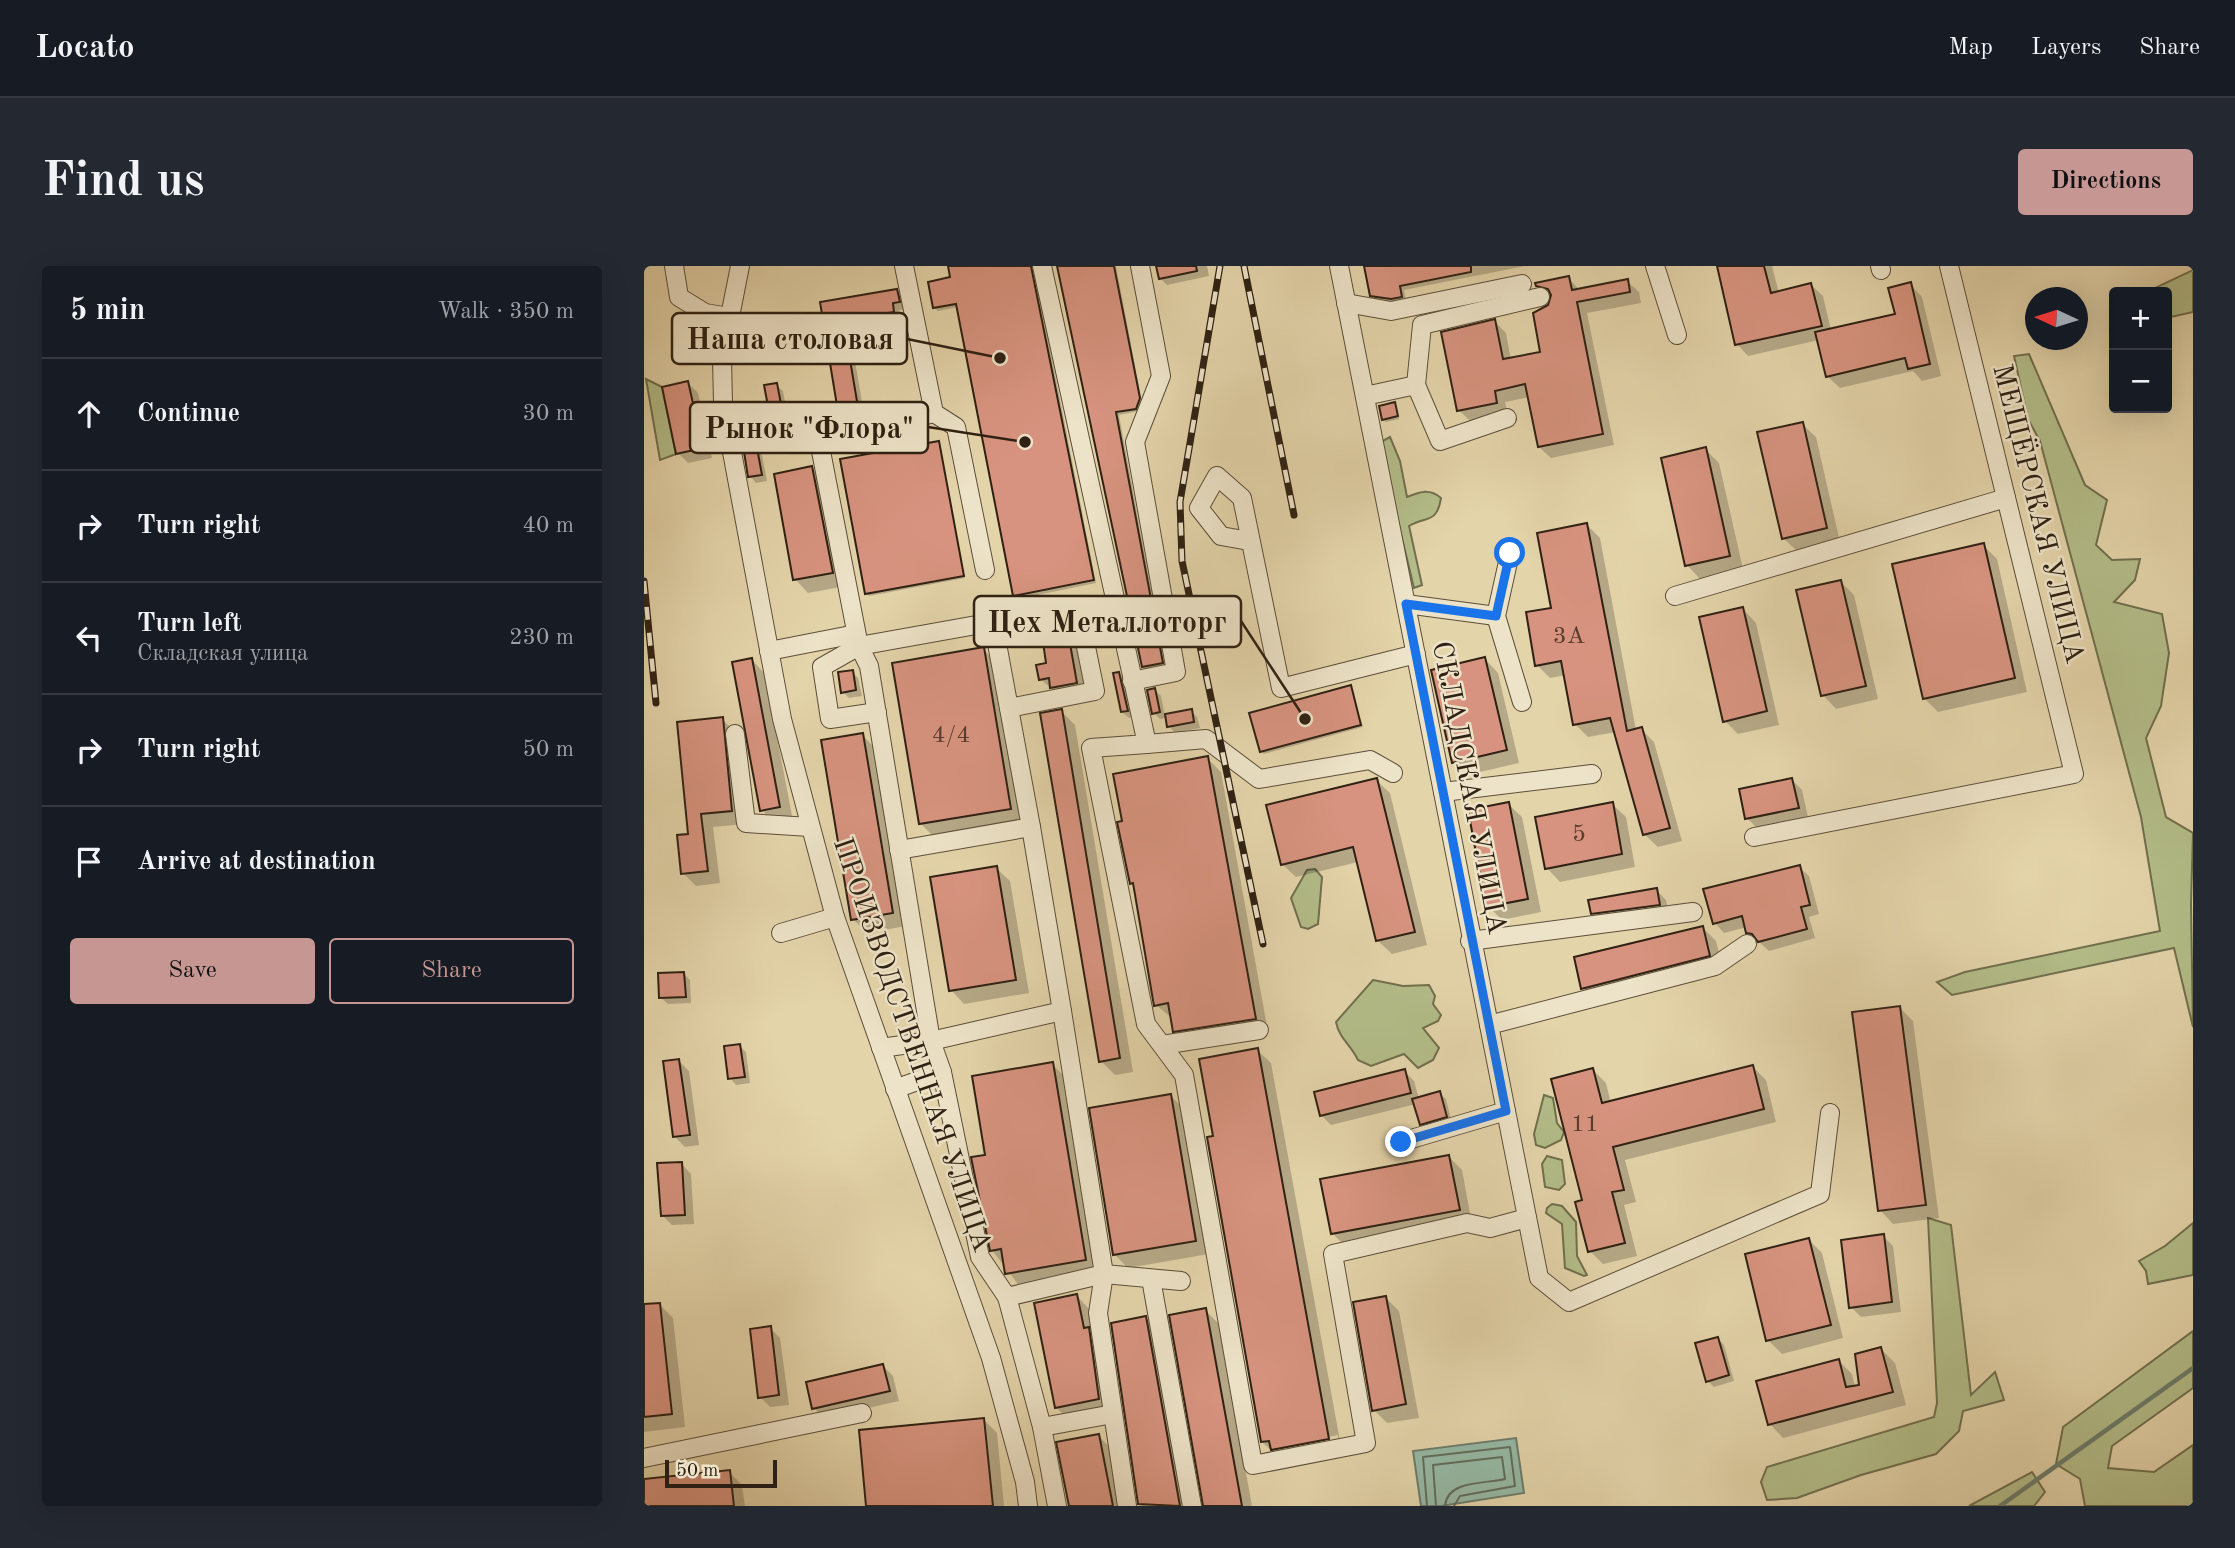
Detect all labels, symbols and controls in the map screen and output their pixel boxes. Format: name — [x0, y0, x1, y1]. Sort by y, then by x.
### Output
text: Locato — [35, 32, 135, 65]
text: Map — [1949, 36, 1993, 60]
text: Layers — [2031, 36, 2101, 60]
text: Share — [2139, 36, 2200, 60]
button: Directions — [2018, 149, 2193, 215]
text: Find us — [42, 158, 205, 207]
north arrow — [2025, 287, 2088, 350]
map controls — [2109, 287, 2172, 413]
button: + — [2109, 287, 2172, 350]
text: 5 min — [70, 296, 145, 326]
text: Walk · 350 m — [438, 300, 574, 323]
callout: Наша столовая — [672, 313, 907, 364]
text: Наша столовая — [686, 326, 894, 356]
button: − — [2109, 350, 2172, 413]
street label: МЕЩЁРСКАЯ УЛИЦА — [1986, 361, 2092, 666]
icon: ahead — [70, 395, 108, 433]
text: Continue — [137, 401, 240, 427]
text: 30 m — [523, 402, 574, 425]
callout: Рынок "Флора" — [690, 402, 928, 453]
text: Рынок "Флора" — [704, 415, 914, 445]
icon: right — [70, 507, 108, 545]
text: Turn right — [137, 513, 260, 539]
text: 40 m — [523, 514, 574, 537]
route start — [1494, 537, 1525, 568]
callout: Цех Металлоторг — [974, 596, 1241, 647]
text: Цех Металлоторг — [987, 609, 1227, 639]
text: Turn left — [137, 611, 242, 637]
icon: left — [70, 619, 108, 657]
house number: 3А — [1553, 625, 1585, 649]
text: 230 m — [509, 626, 574, 649]
street label: СКЛАДСКАЯ УЛИЦА — [1426, 639, 1510, 937]
text: Складская улица — [137, 642, 308, 665]
house number: 4/4 — [932, 724, 970, 748]
icon: right — [70, 731, 108, 769]
text: Turn right — [137, 737, 260, 763]
text: 50 m — [523, 738, 574, 761]
house number: 5 — [1572, 823, 1586, 847]
street label: ПРОИЗВОДСТВЕННАЯ УЛИЦА — [827, 834, 995, 1256]
icon: arrive — [70, 843, 108, 881]
text: Arrive at destination — [137, 849, 376, 875]
button: Save — [70, 938, 315, 1004]
button: Share — [329, 938, 574, 1004]
house number: 11 — [1571, 1113, 1599, 1137]
route end — [1385, 1126, 1416, 1157]
scale bar — [665, 1457, 777, 1489]
text: 50 m — [676, 1462, 718, 1481]

